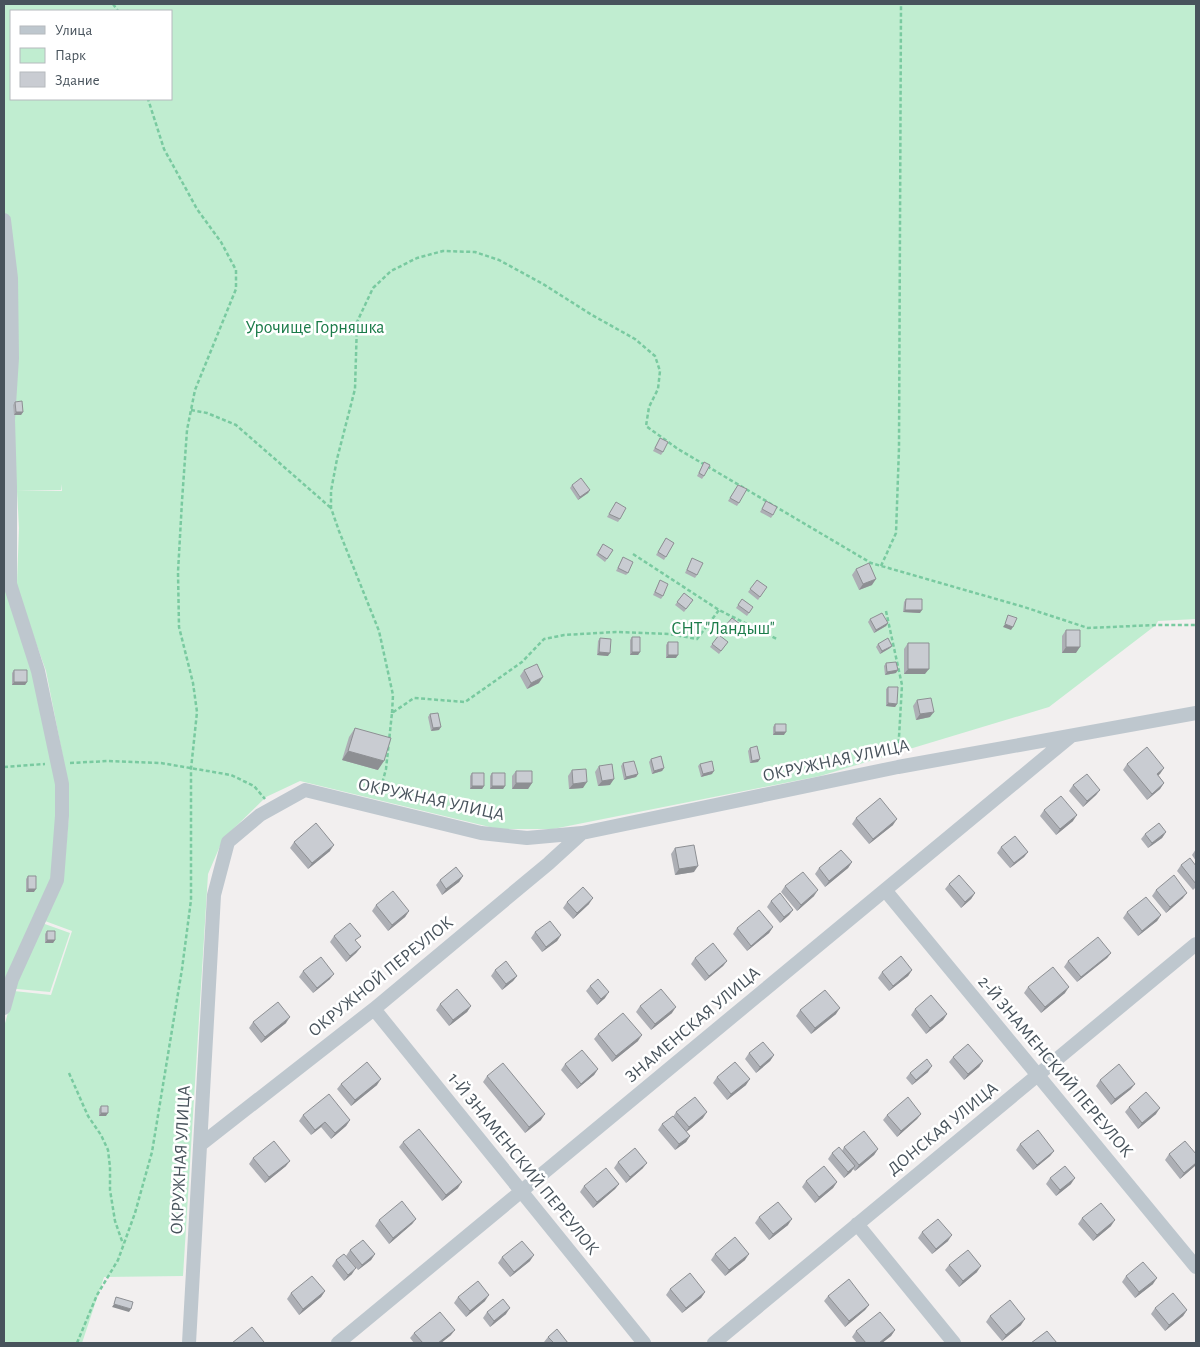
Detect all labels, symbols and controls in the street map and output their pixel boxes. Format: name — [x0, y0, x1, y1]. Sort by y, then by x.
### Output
legend — [10, 10, 172, 100]
text: Улица — [55, 23, 92, 38]
text: Парк — [55, 48, 86, 63]
text: Здание — [55, 73, 100, 88]
park label: Урочище Горняшка — [245, 319, 385, 337]
park label: СНТ "Ландыш" — [671, 620, 775, 638]
street label: ОКРУЖНАЯ УЛИЦА — [761, 737, 911, 785]
street label: ОКРУЖНАЯ УЛИЦА — [356, 776, 506, 824]
street label: ОКРУЖНОЙ ПЕРЕУЛОК — [304, 911, 457, 1041]
street label: ЗНАМЕНСКАЯ УЛИЦА — [622, 963, 764, 1086]
street label: 2-Й ЗНАМЕНСКИЙ ПЕРЕУЛОК — [974, 972, 1138, 1161]
street label: 1-Й ЗНАМЕНСКИЙ ПЕРЕУЛОК — [444, 1068, 604, 1259]
street label: ДОНСКАЯ УЛИЦА — [884, 1079, 1002, 1179]
street label: ОКРУЖНАЯ УЛИЦА — [168, 1085, 194, 1235]

